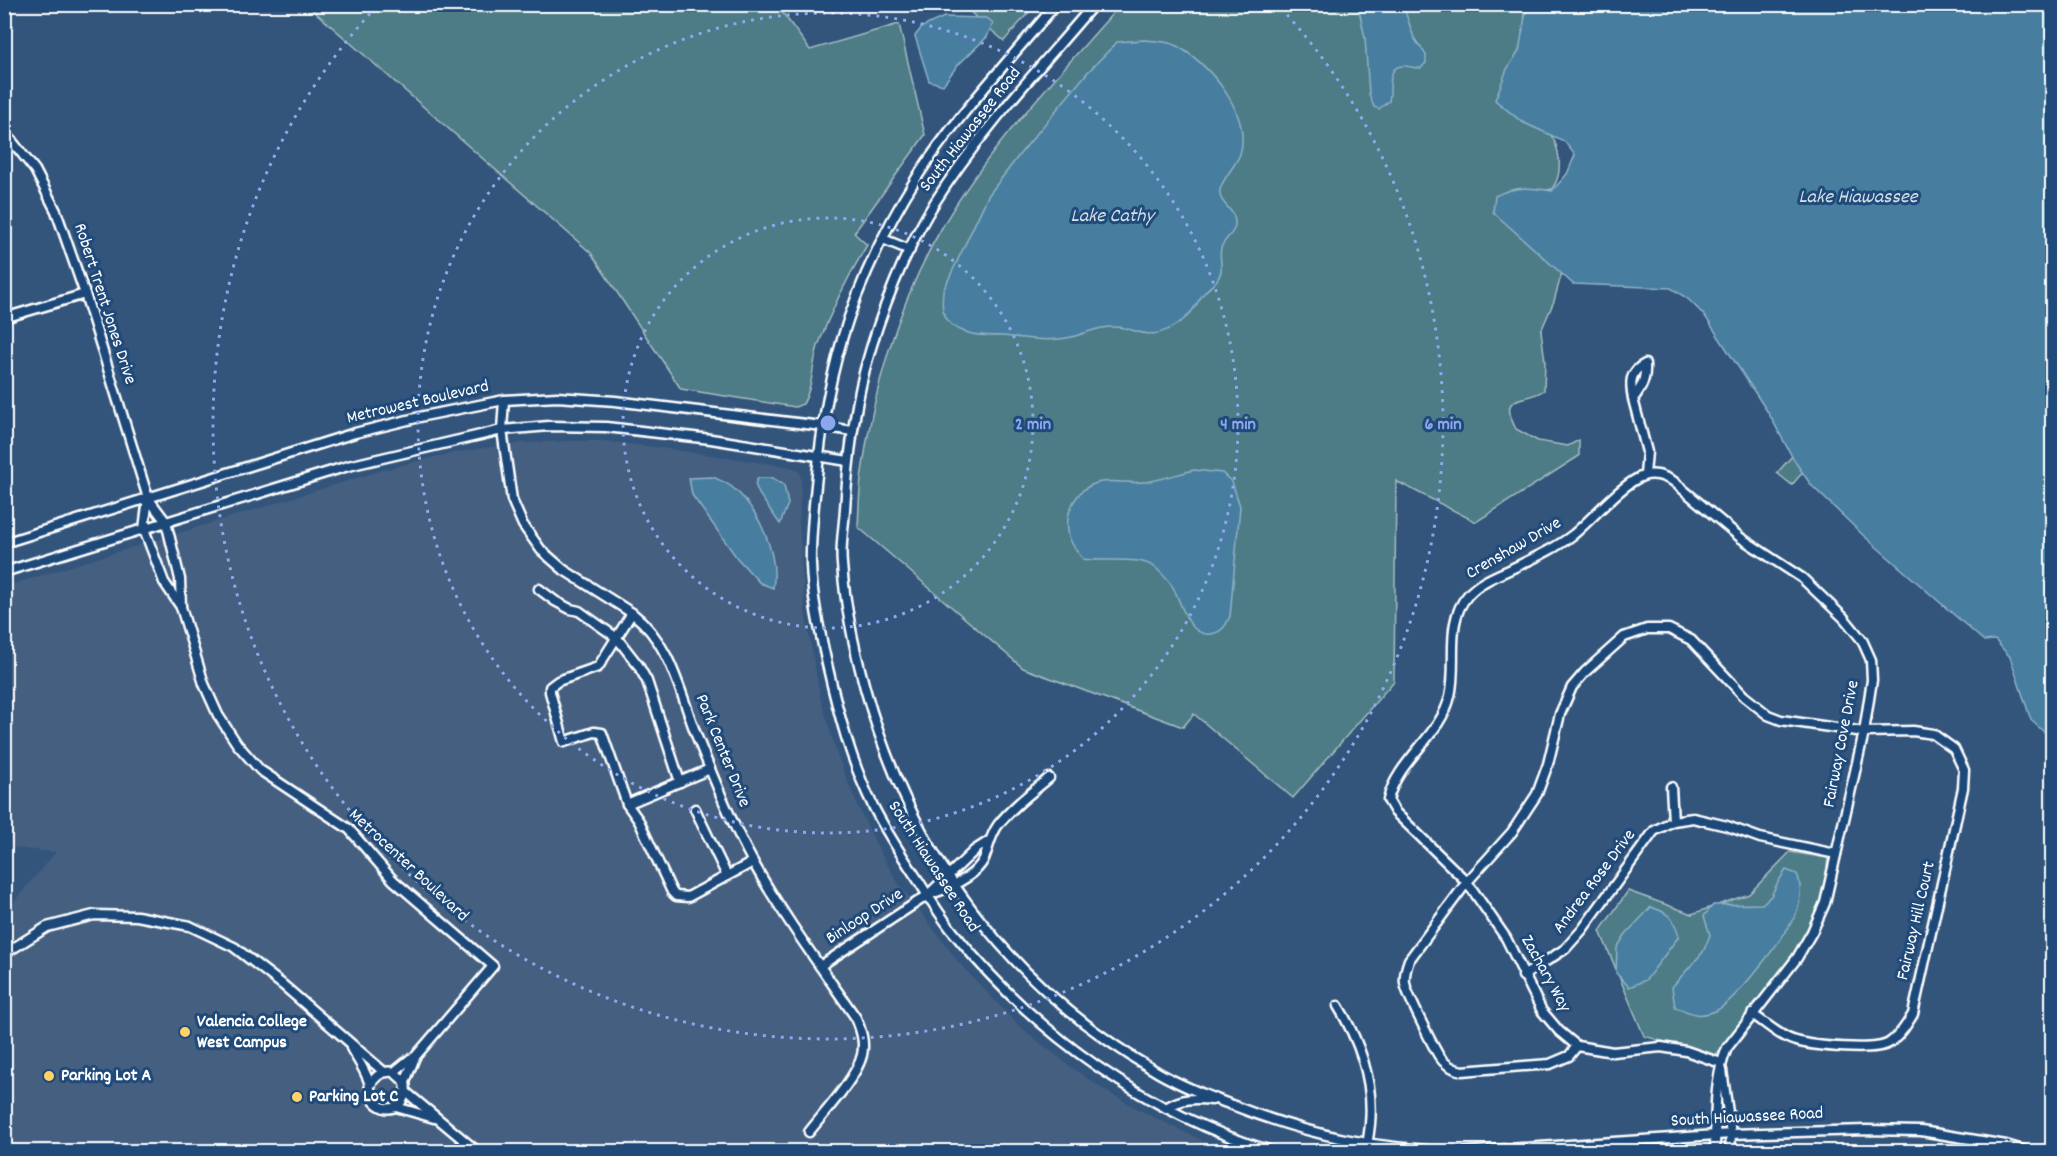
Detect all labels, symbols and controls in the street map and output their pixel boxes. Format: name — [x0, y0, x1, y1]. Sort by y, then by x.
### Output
street label: South Hiawassee Road — [914, 62, 1028, 198]
water label: Lake Hiawassee — [1798, 184, 1919, 212]
water label: Lake Cathy — [1070, 203, 1156, 231]
street label: Robert Trent Jones Drive — [66, 220, 142, 388]
street label: Metrowest Boulevard — [344, 374, 492, 432]
centre of rings — [818, 413, 838, 433]
text: 2 min — [1015, 413, 1051, 438]
text: 4 min — [1220, 413, 1256, 438]
text: 6 min — [1425, 413, 1461, 438]
street label: Crenshaw Drive — [1462, 512, 1566, 586]
street label: Fairway Cove Drive — [1817, 678, 1867, 810]
street label: Park Center Drive — [688, 691, 756, 811]
street label: South Hiawassee Road — [881, 796, 985, 938]
street label: Metrocenter Boulevard — [342, 804, 474, 928]
street label: Andrea Rose Drive — [1547, 825, 1643, 939]
street label: Fairway Hill Court — [1891, 859, 1943, 983]
street label: Binloop Drive — [821, 883, 909, 951]
street label: Zachary Way — [1514, 931, 1577, 1018]
place label: Valencia College West Campus — [197, 1010, 307, 1056]
marker: Valencia College West Campus — [178, 1025, 192, 1039]
place label: Parking Lot A — [61, 1064, 151, 1089]
marker: Parking Lot A — [42, 1069, 56, 1083]
place label: Parking Lot C — [309, 1085, 398, 1110]
marker: Parking Lot C — [290, 1090, 304, 1104]
street label: South Hiawassee Road — [1670, 1102, 1824, 1134]

